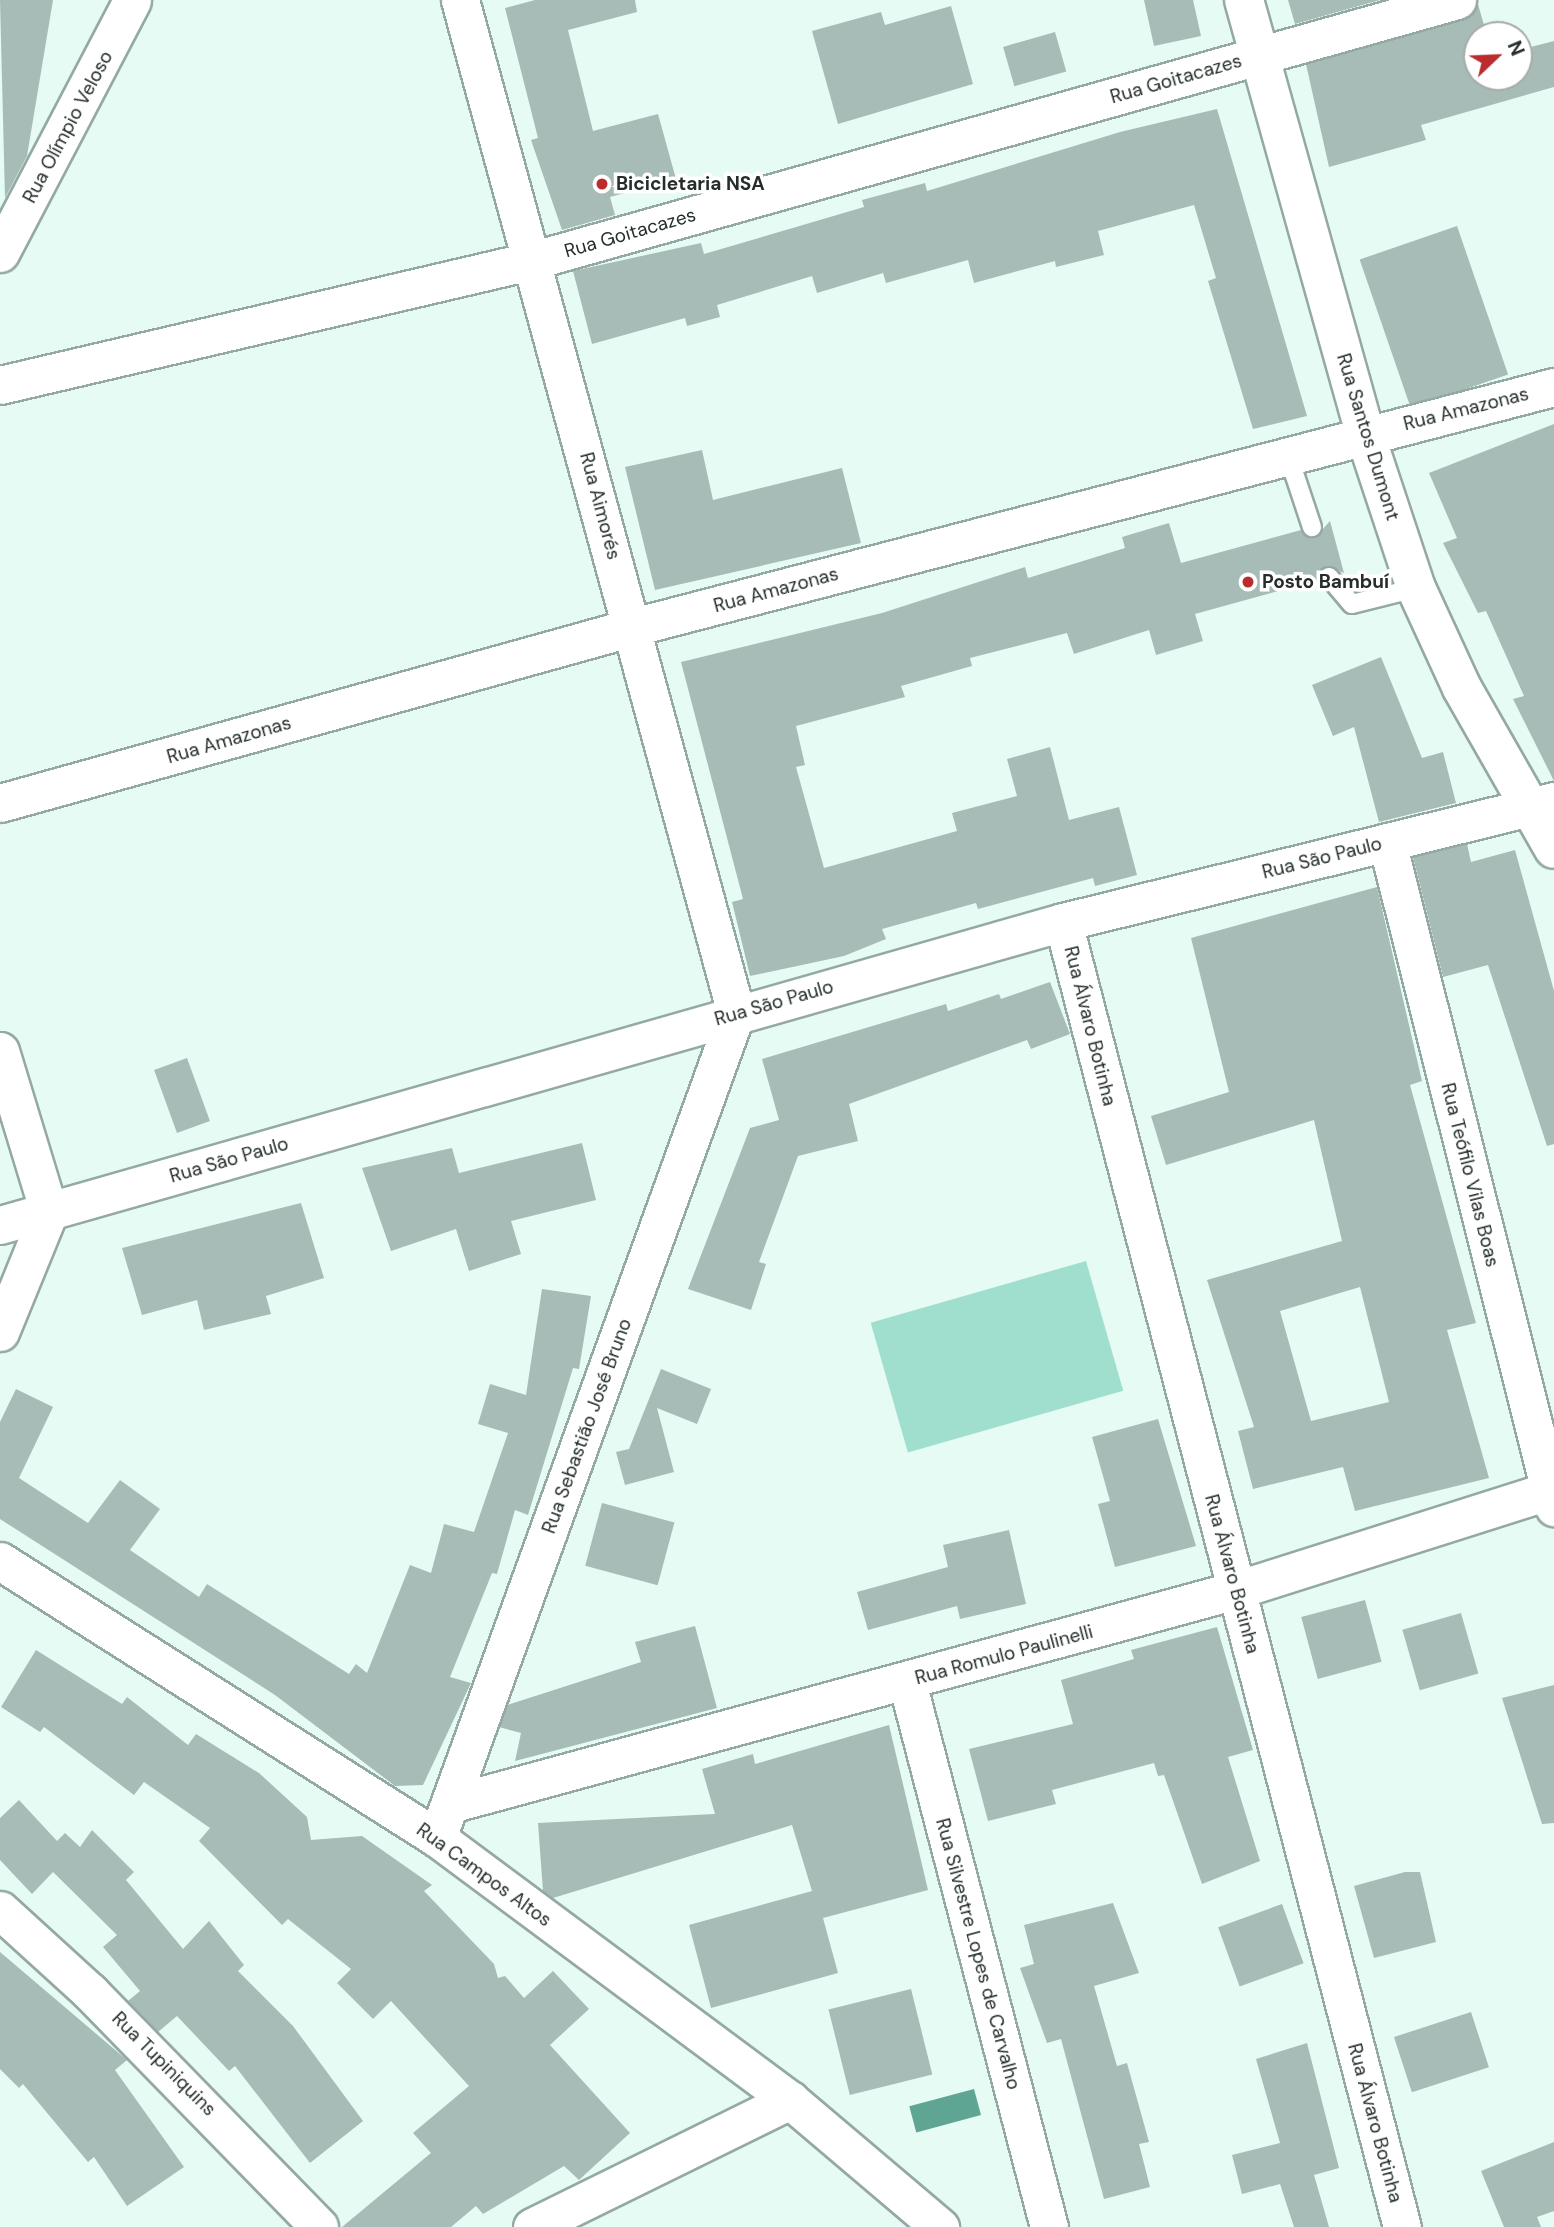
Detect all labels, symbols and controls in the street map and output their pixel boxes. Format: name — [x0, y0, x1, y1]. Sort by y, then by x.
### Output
north arrow — [1463, 21, 1533, 91]
text: N — [1502, 37, 1530, 60]
street label: Rua Olímpio Veloso — [18, 47, 118, 207]
street label: Rua Goitacazes — [1108, 49, 1244, 109]
place label: Bicicletaria NSA — [616, 173, 765, 195]
marker: Bicicletaria NSA — [594, 176, 610, 192]
street label: Rua Goitacazes — [562, 203, 698, 263]
street label: Rua Santos Dumont — [1332, 351, 1404, 523]
street label: Rua Amazonas — [1401, 382, 1531, 436]
street label: Rua Aimorés — [575, 450, 625, 562]
street label: Rua Amazonas — [711, 562, 841, 618]
place label: Posto Bambuí — [1262, 571, 1389, 593]
marker: Posto Bambuí — [1240, 574, 1256, 590]
street label: Rua Amazonas — [164, 711, 294, 769]
street label: Rua São Paulo — [1260, 832, 1384, 884]
street label: Rua Álvaro Botinha — [1059, 944, 1121, 1108]
street label: Rua São Paulo — [712, 975, 836, 1031]
street label: Rua Teófilo Vilas Boas — [1436, 1081, 1504, 1269]
street label: Rua São Paulo — [167, 1132, 291, 1188]
street label: Rua Sebastião José Bruno — [537, 1315, 637, 1537]
street label: Rua Álvaro Botinha — [1200, 1492, 1264, 1656]
street label: Rua Romulo Paulinelli — [913, 1620, 1095, 1690]
street label: Rua Silvestre Lopes de Carvalho — [931, 1816, 1025, 2092]
street label: Rua Campos Altos — [412, 1818, 556, 1932]
street label: Rua Tupiniquins — [107, 2007, 221, 2121]
street label: Rua Álvaro Botinha — [1343, 2041, 1407, 2205]

